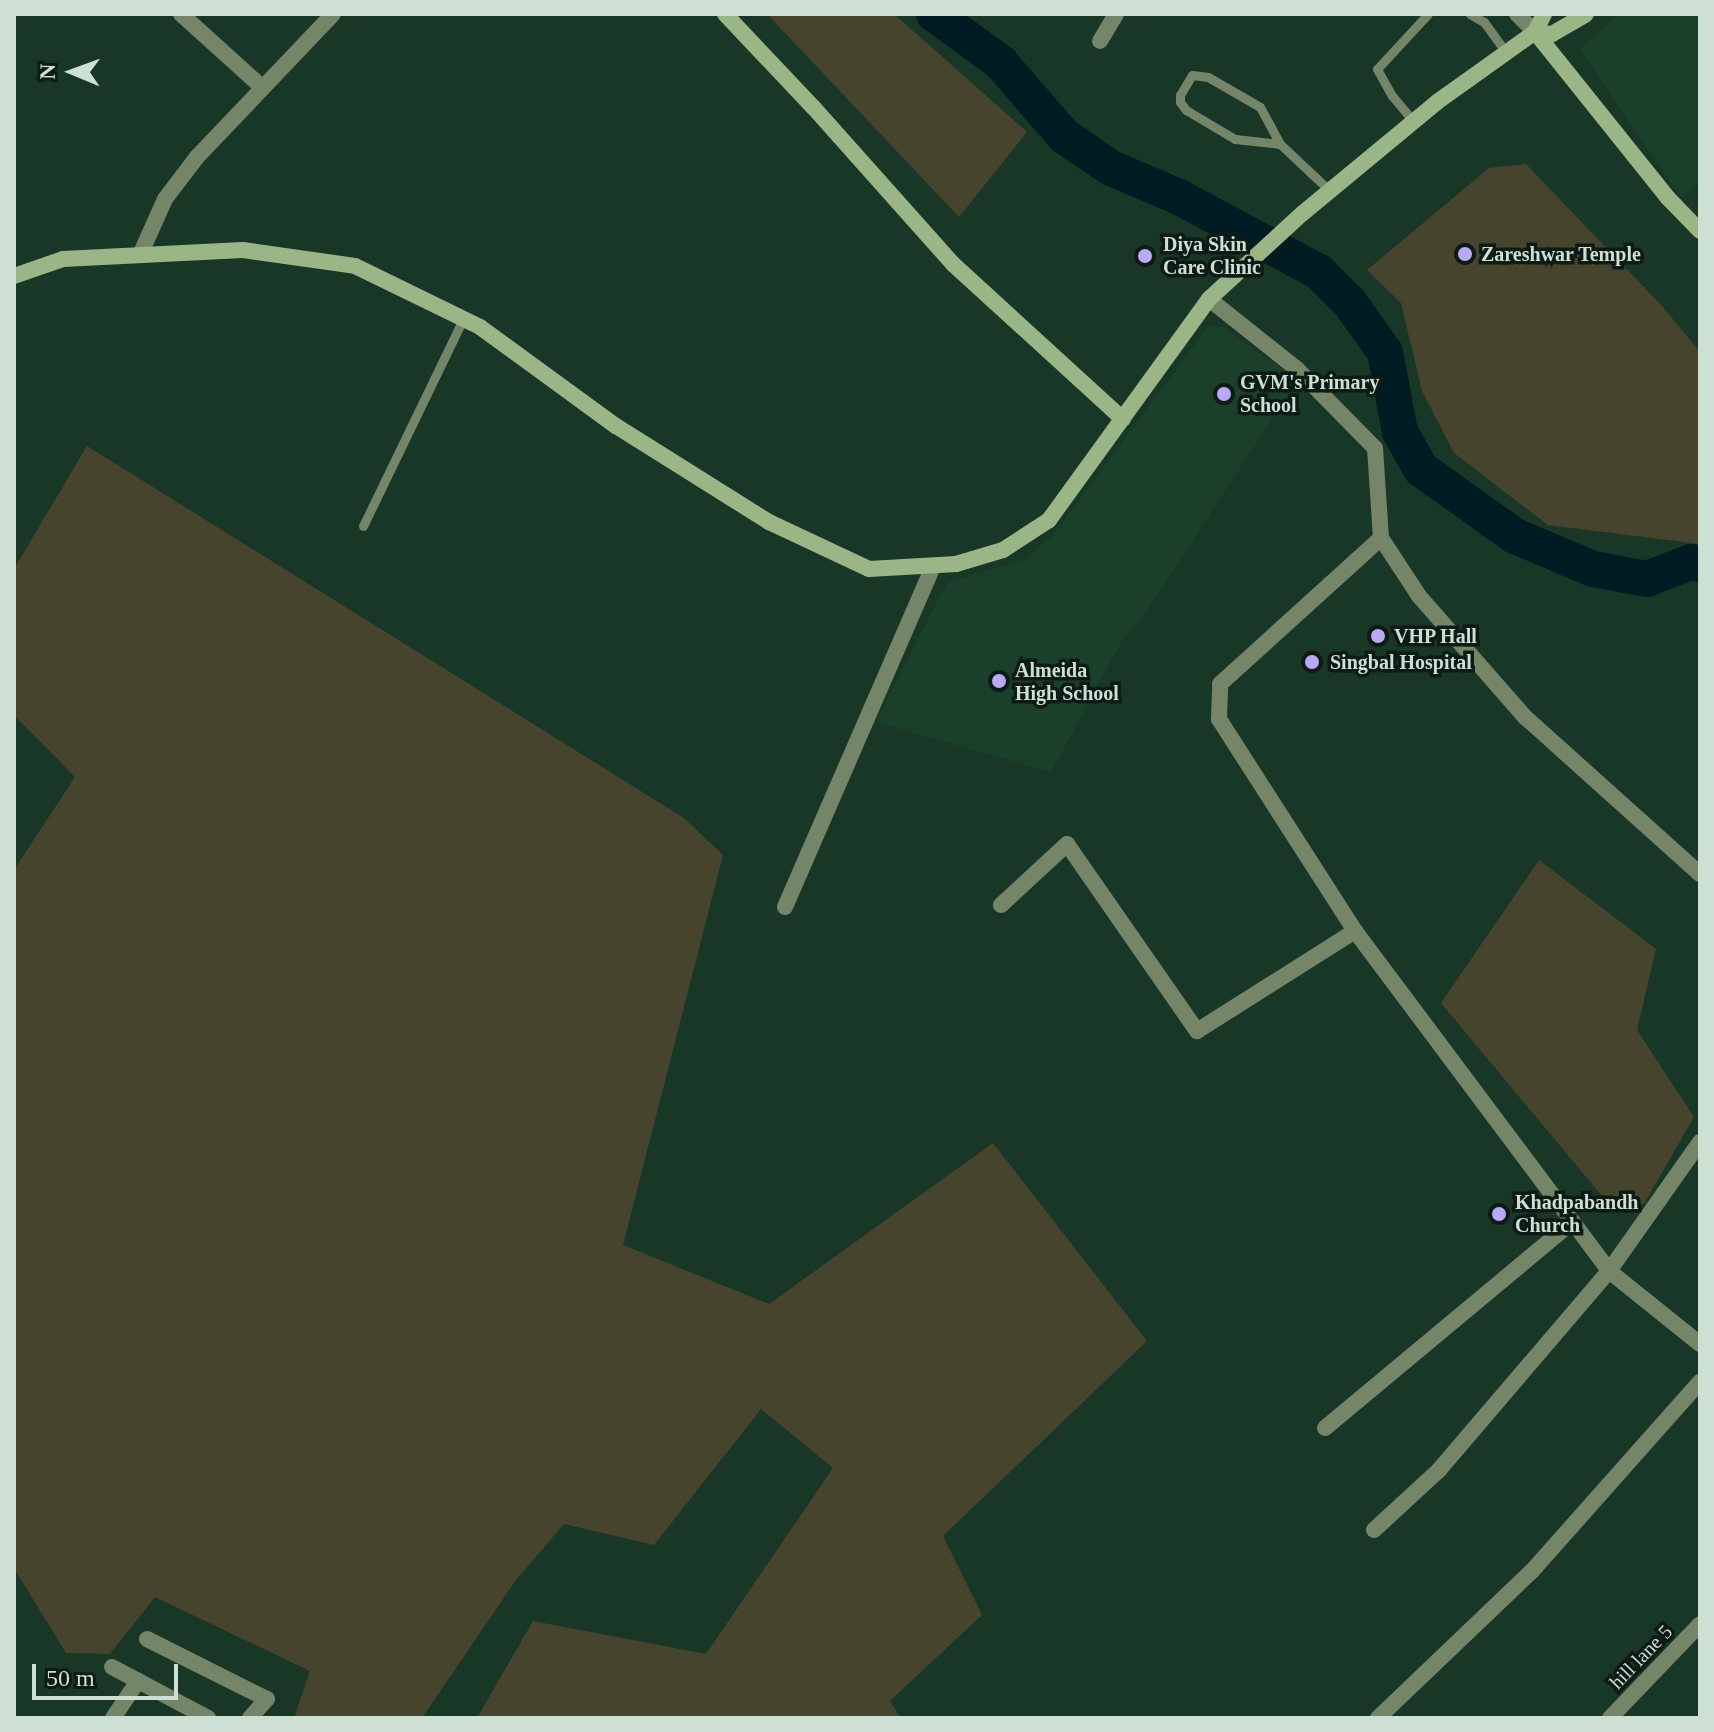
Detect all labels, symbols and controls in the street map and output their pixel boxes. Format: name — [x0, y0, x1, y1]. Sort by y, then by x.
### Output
north arrow — [32, 32, 112, 112]
text: N — [35, 63, 60, 80]
place label: Diya Skin Care Clinic — [1163, 232, 1261, 279]
place label: Zareshwar Temple — [1481, 242, 1642, 266]
marker: Diya Skin Care Clinic — [1134, 245, 1156, 267]
marker: Zareshwar Temple — [1456, 245, 1474, 263]
place label: GVM's Primary School — [1240, 370, 1379, 417]
marker: GVM's Primary School — [1215, 385, 1233, 403]
place label: VHP Hall — [1394, 624, 1478, 648]
marker: VHP Hall — [1369, 627, 1387, 645]
place label: Singbal Hospital — [1330, 650, 1472, 674]
marker: Singbal Hospital — [1301, 651, 1323, 673]
place label: Almeida High School — [1015, 658, 1119, 705]
marker: Almeida High School — [990, 672, 1008, 690]
place label: Khadpabandh Church — [1515, 1190, 1638, 1237]
marker: Khadpabandh Church — [1490, 1205, 1508, 1223]
street label: hill lane 5 — [1605, 1620, 1677, 1694]
scale bar — [36, 1648, 182, 1698]
text: 50 m — [46, 1665, 95, 1691]

